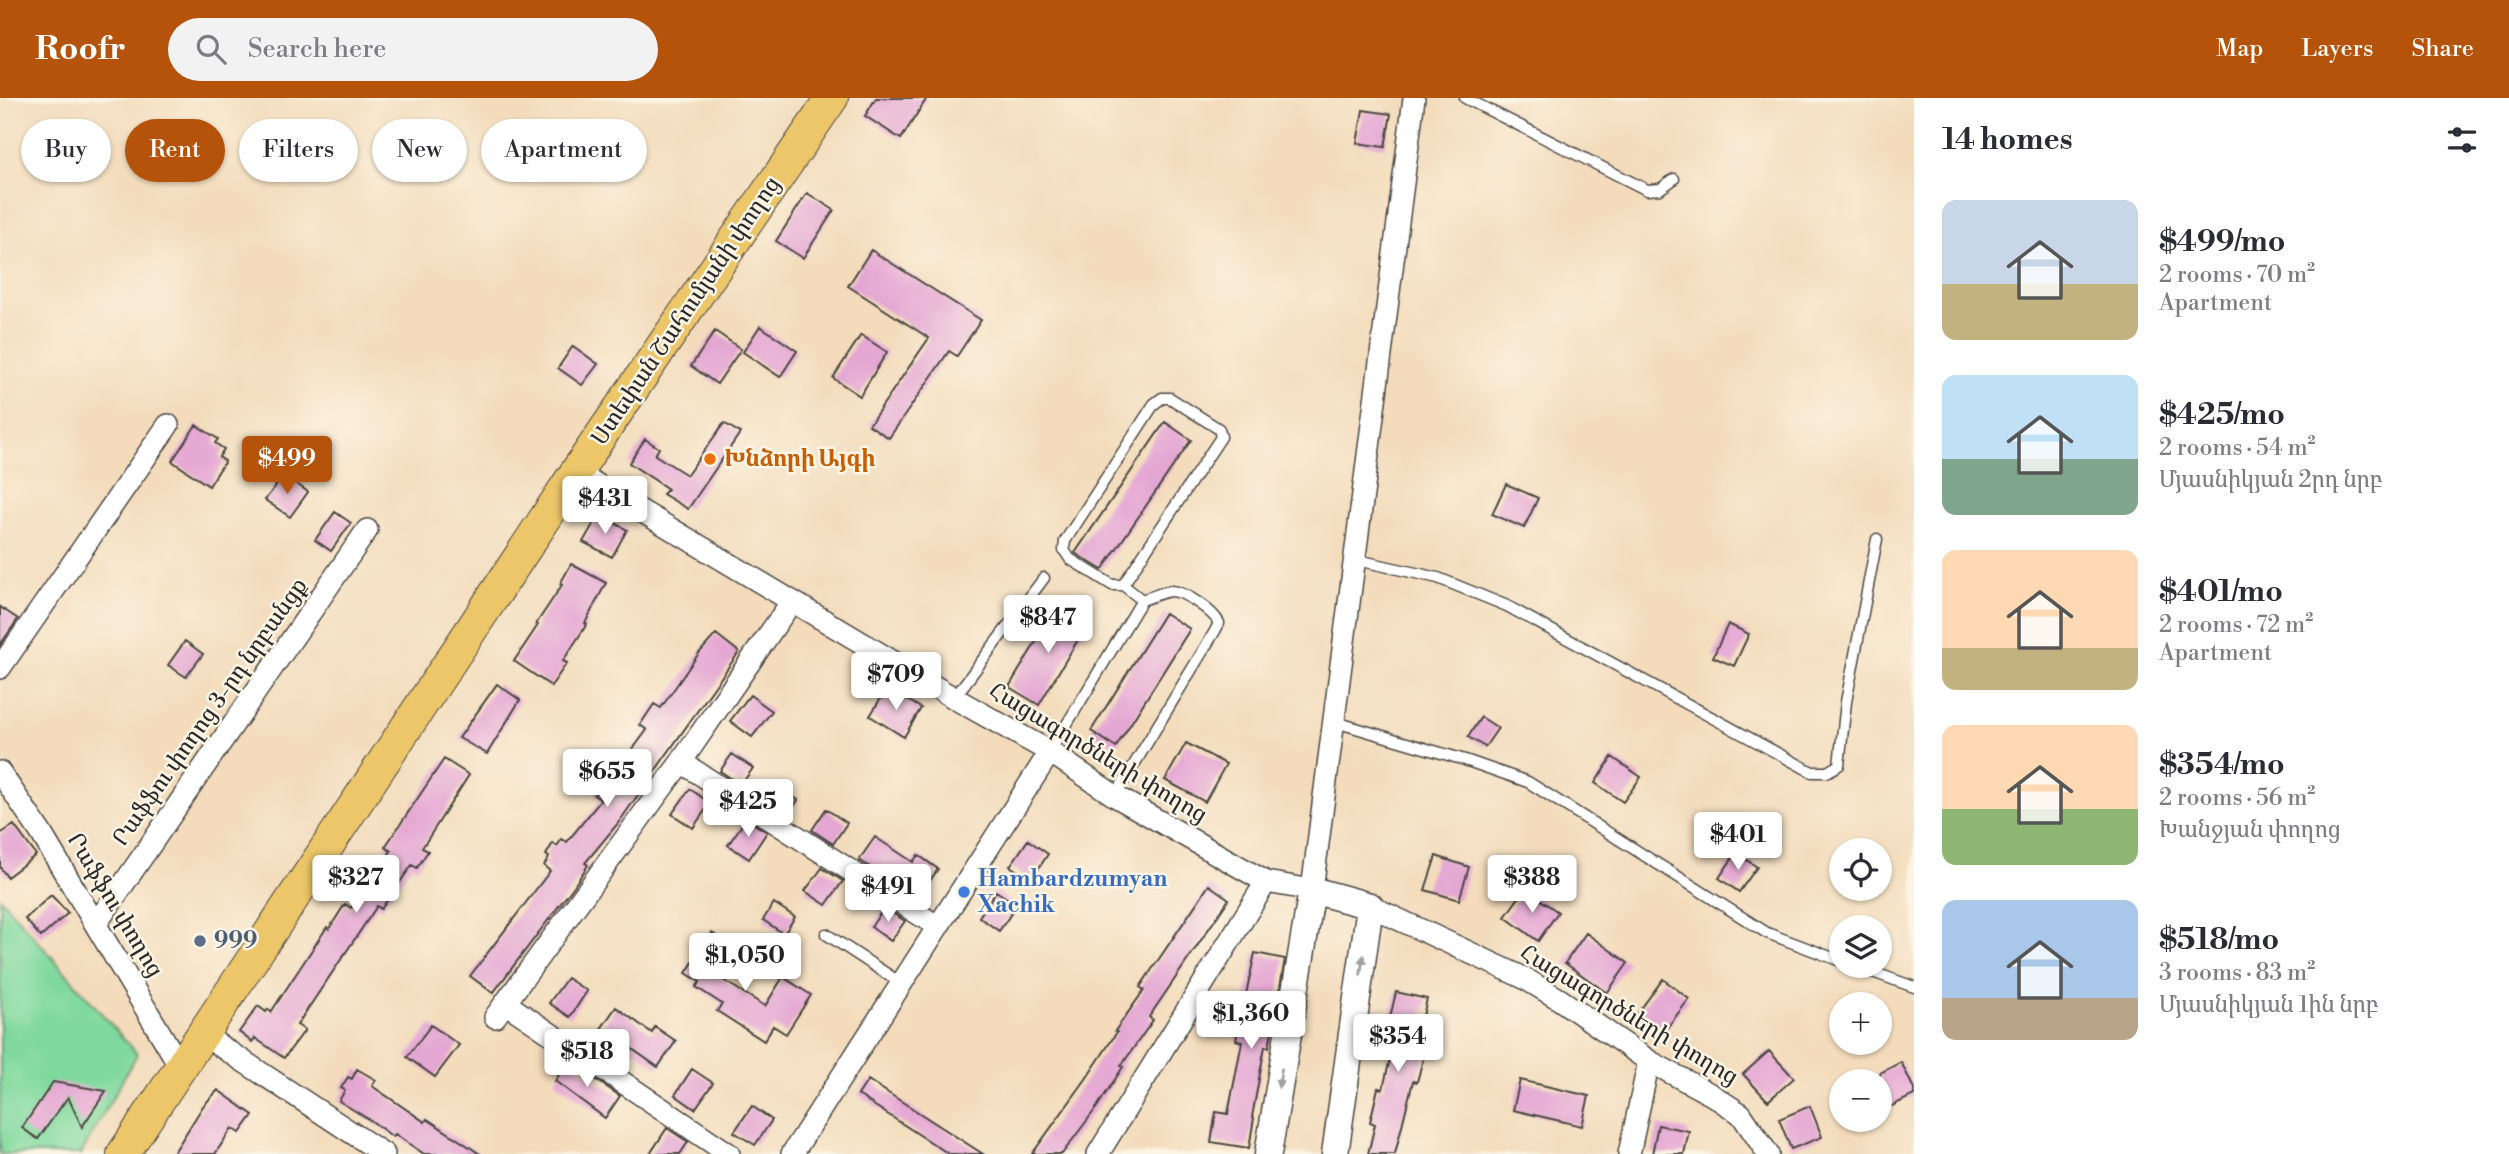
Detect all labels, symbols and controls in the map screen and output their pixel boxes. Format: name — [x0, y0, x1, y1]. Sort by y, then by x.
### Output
search box — [168, 18, 658, 81]
text: Roofr — [35, 29, 126, 70]
icon: search — [192, 30, 230, 68]
text: Search here — [248, 33, 386, 65]
text: Map — [2216, 34, 2263, 64]
text: Layers — [2301, 34, 2373, 64]
text: Share — [2411, 34, 2474, 64]
chip: Buy — [21, 119, 111, 182]
chip: Rent — [125, 119, 225, 182]
chip: Filters — [239, 119, 358, 182]
chip: New — [372, 119, 467, 182]
chip: Apartment — [481, 119, 647, 182]
text: 14 homes — [1942, 121, 2073, 159]
icon: filters — [2443, 121, 2481, 159]
street label: Ստեփան Շահումյանի փողոց — [585, 171, 787, 451]
text: $499/mo — [2159, 223, 2285, 261]
icon: home — [1998, 228, 2082, 312]
text: 2 rooms · 70 m² — [2159, 261, 2315, 289]
text: Apartment — [2159, 289, 2272, 317]
text: $425/mo — [2159, 396, 2285, 434]
icon: home — [1998, 403, 2082, 487]
text: 2 rooms · 54 m² — [2159, 434, 2316, 462]
pin: $499 — [246, 436, 328, 496]
text: $499 — [258, 445, 316, 473]
place label: Խնձորի Այգի — [724, 445, 875, 473]
marker: Խնձորի Այգի — [702, 451, 718, 467]
text: Մյասնիկյան 2րդ նրբ — [2159, 466, 2383, 494]
pin: $431 — [564, 476, 646, 536]
text: $431 — [578, 485, 632, 513]
street label: Րաֆֆու փողոց 3-րդ նրբանցք — [107, 573, 313, 851]
text: $401/mo — [2159, 573, 2283, 611]
icon: home — [1998, 578, 2082, 662]
pin: $847 — [1007, 596, 1089, 655]
text: $847 — [1020, 604, 1076, 632]
text: 2 rooms · 72 m² — [2159, 611, 2313, 639]
text: Apartment — [2159, 639, 2272, 667]
pin: $709 — [855, 652, 937, 712]
text: $709 — [867, 661, 925, 689]
street label: Հացագործների փողոց — [984, 677, 1212, 829]
text: $354/mo — [2159, 746, 2285, 784]
pin: $655 — [566, 750, 648, 809]
icon: home — [1998, 753, 2082, 837]
text: $655 — [579, 758, 635, 786]
pin: $425 — [707, 780, 789, 839]
text: 2 rooms · 56 m² — [2159, 784, 2315, 812]
text: $425 — [719, 788, 777, 816]
pin: $401 — [1697, 812, 1779, 872]
text: Խանջյան փողոց — [2159, 816, 2341, 844]
text: $401 — [1710, 821, 1766, 849]
street label: Րաֆֆու փողոց — [61, 828, 169, 982]
map controls — [1829, 838, 1892, 1132]
button: locate — [1829, 838, 1892, 901]
pin: $327 — [315, 856, 397, 915]
pin: $388 — [1491, 856, 1573, 915]
text: $327 — [328, 864, 384, 892]
pin: $491 — [847, 864, 929, 924]
text: $388 — [1504, 864, 1560, 892]
place label: Hambardzumyan Xachik — [977, 865, 1167, 919]
text: $491 — [861, 873, 915, 901]
marker: Hambardzumyan Xachik — [956, 884, 972, 900]
button: layers — [1829, 915, 1892, 978]
text: $518/mo — [2159, 921, 2279, 959]
place label: 999 — [214, 927, 257, 955]
icon: home — [1998, 928, 2082, 1012]
marker: 999 — [192, 933, 208, 949]
pin: $1,050 — [688, 934, 802, 993]
street label: Հացագործների փողոց — [1515, 939, 1743, 1091]
text: $1,050 — [705, 942, 785, 970]
one-way arrow — [1357, 954, 1368, 976]
text: 3 rooms · 83 m² — [2159, 959, 2315, 987]
text: Մյասնիկյան 1ին նրբ — [2159, 991, 2379, 1019]
pin: $1,360 — [1194, 992, 1308, 1051]
button: + — [1829, 992, 1892, 1055]
text: $1,360 — [1212, 1000, 1290, 1028]
pin: $354 — [1357, 1014, 1439, 1074]
text: $354 — [1369, 1023, 1427, 1051]
pin: $518 — [546, 1030, 628, 1089]
text: $518 — [560, 1038, 614, 1066]
one-way arrow — [1274, 1067, 1285, 1089]
button: − — [1829, 1069, 1892, 1132]

